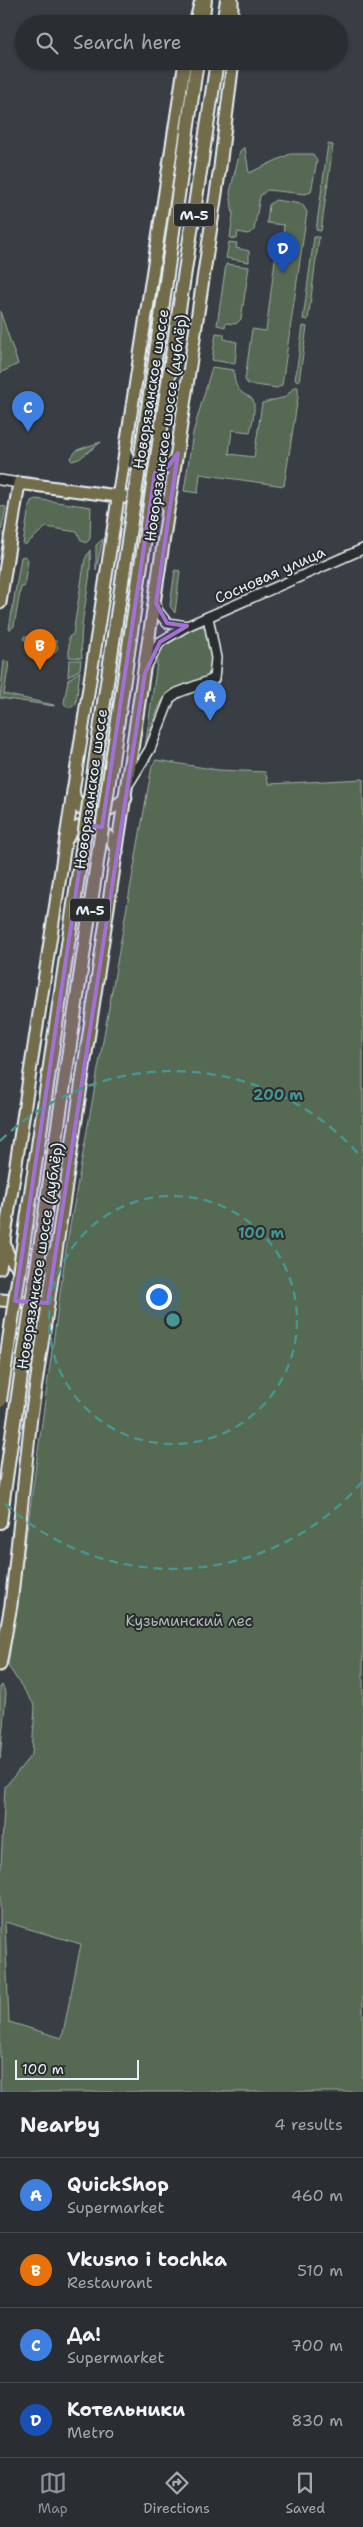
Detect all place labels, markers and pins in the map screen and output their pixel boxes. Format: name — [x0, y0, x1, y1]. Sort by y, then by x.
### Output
pin: D — [267, 232, 299, 273]
pin: C — [12, 391, 44, 432]
pin: B — [24, 629, 56, 670]
pin: A — [194, 680, 226, 721]
centre of rings — [164, 1311, 182, 1329]

